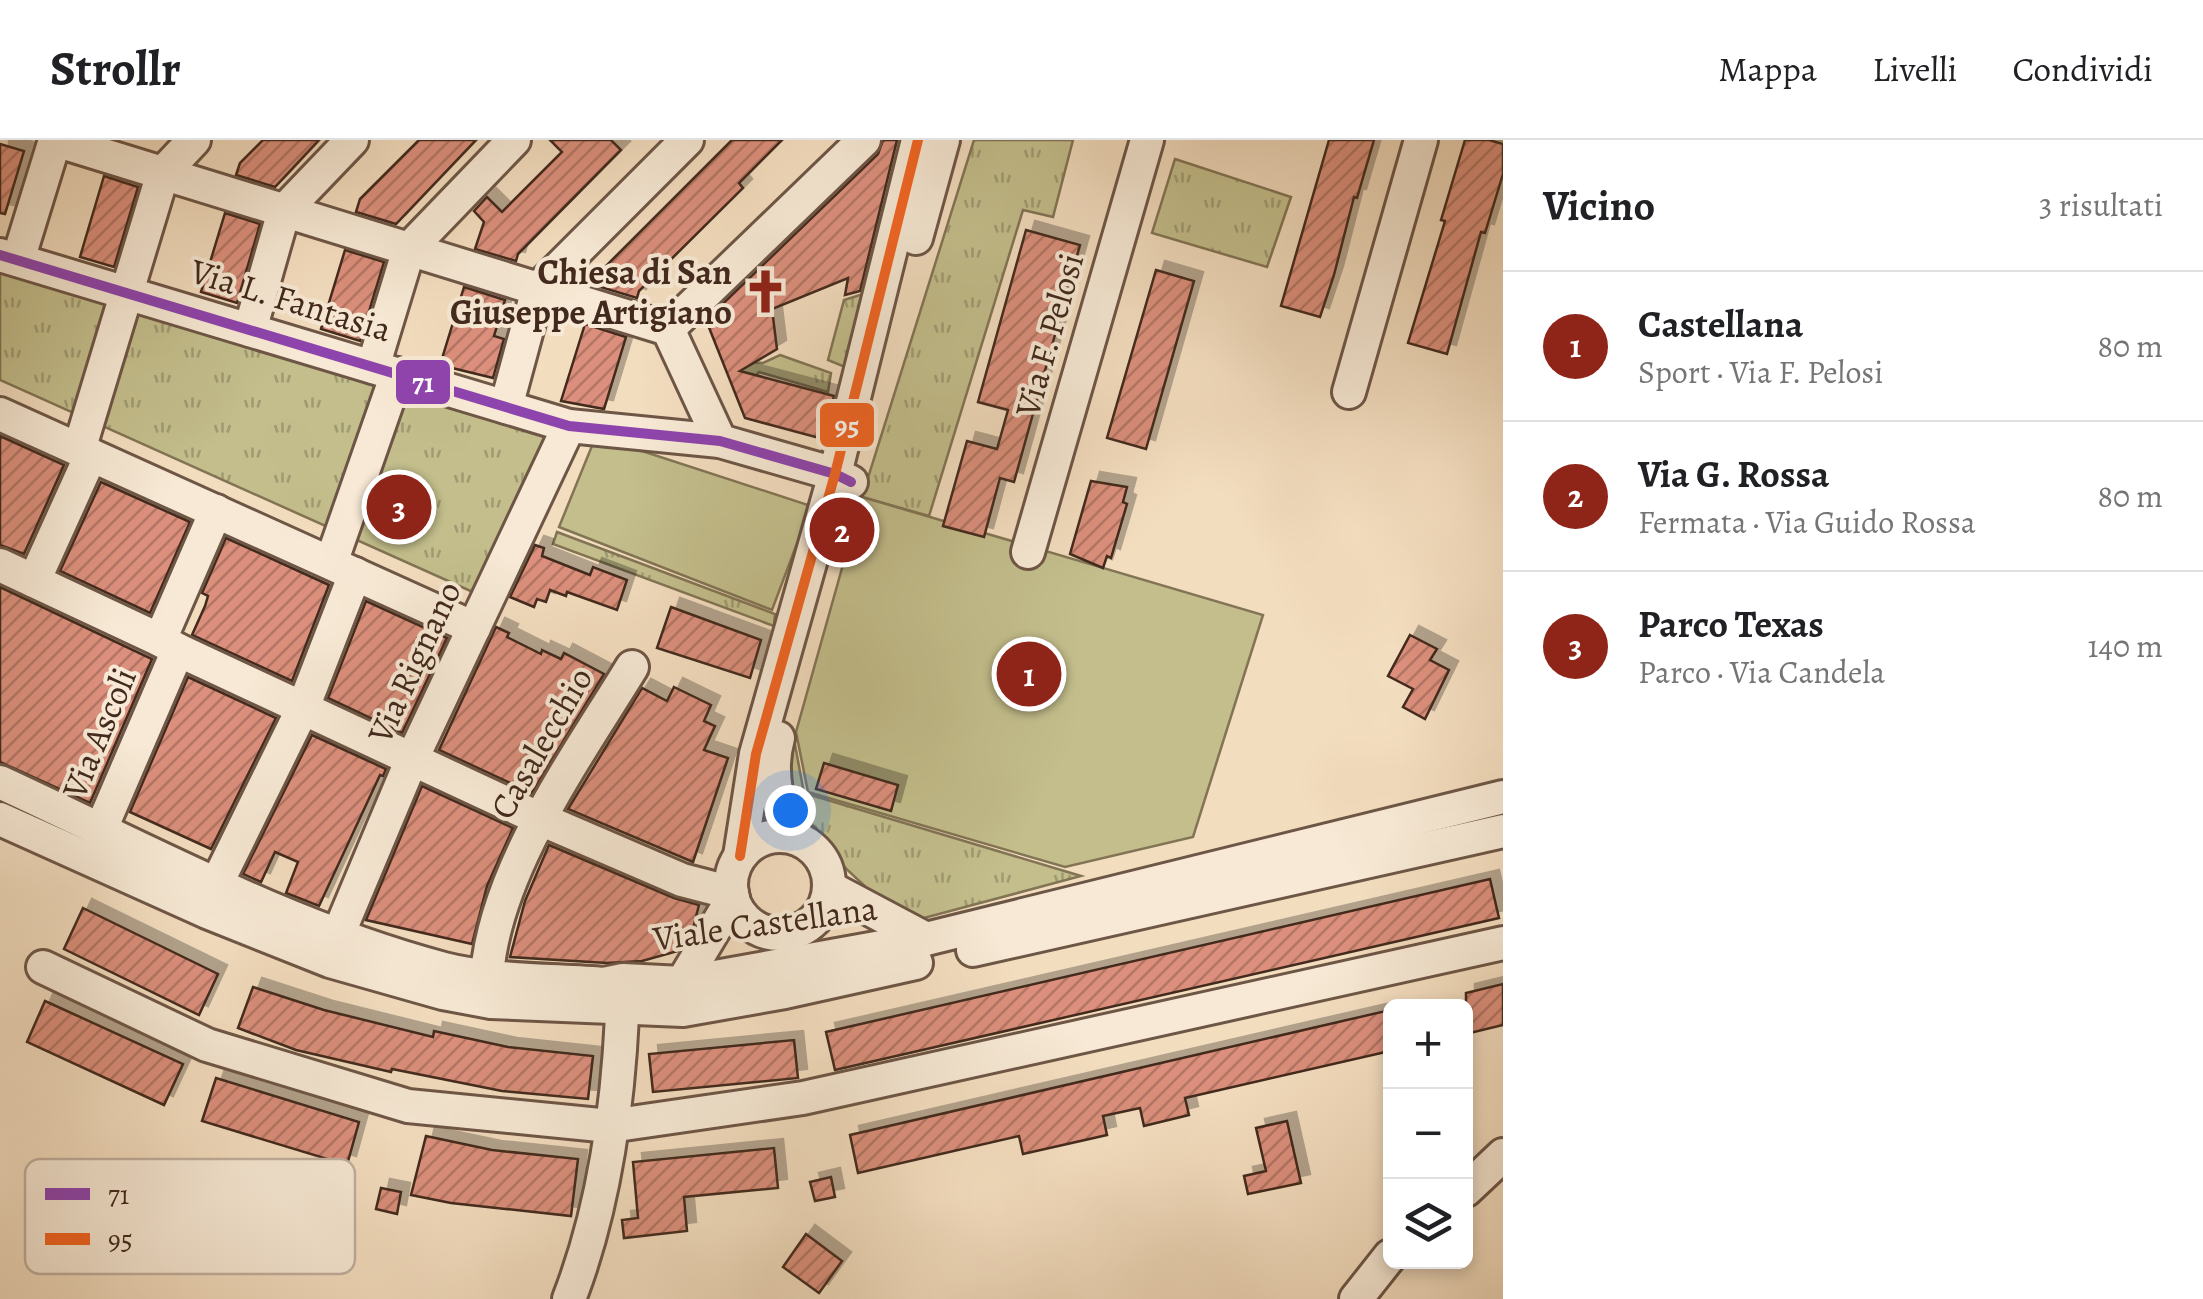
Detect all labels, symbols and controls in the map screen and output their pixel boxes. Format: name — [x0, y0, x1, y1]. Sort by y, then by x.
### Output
text: Strollr — [50, 36, 181, 102]
text: Mappa — [1718, 45, 1817, 93]
text: Livelli — [1872, 45, 1957, 93]
text: Condividi — [2012, 45, 2153, 93]
text: Vicino — [1543, 177, 1655, 234]
text: 3 risultati — [2039, 183, 2163, 227]
street label: Via L. Fantasia — [184, 246, 398, 354]
place label: Chiesa di San Giuseppe Artigiano — [450, 248, 732, 336]
street label: Via F. Pelosi — [1002, 248, 1095, 423]
church icon: Chiesa di San Giuseppe Artigiano — [741, 268, 789, 316]
text: Castellana — [1638, 298, 1803, 350]
text: 1 — [1570, 324, 1581, 368]
text: 80 m — [2097, 324, 2163, 368]
text: Sport · Via F. Pelosi — [1638, 350, 1883, 394]
line badge: 71 — [394, 358, 452, 406]
text: 71 — [412, 364, 434, 402]
line badge: 95 — [818, 401, 876, 449]
text: 95 — [835, 407, 859, 445]
text: Via G. Rossa — [1638, 448, 1829, 500]
pin: 3 — [366, 470, 432, 544]
text: 2 — [1568, 474, 1583, 518]
text: 80 m — [2097, 474, 2163, 518]
pin: 2 — [810, 492, 874, 568]
text: Fermata · Via Guido Rossa — [1638, 500, 1976, 544]
street label: Via Rignano — [355, 573, 472, 752]
text: Parco Texas — [1638, 598, 1824, 650]
text: 3 — [1569, 624, 1582, 668]
text: 140 m — [2088, 624, 2163, 668]
pin: 1 — [996, 636, 1062, 712]
text: Parco · Via Candela — [1638, 650, 1885, 694]
street label: Casalecchio — [478, 658, 604, 828]
street label: Via Ascoli — [50, 660, 148, 807]
your location — [765, 785, 816, 836]
street label: Viale Castellana — [649, 883, 881, 963]
map controls — [1383, 999, 1473, 1269]
button: + — [1383, 999, 1473, 1089]
button: − — [1383, 1089, 1473, 1179]
legend — [25, 1159, 355, 1274]
text: 71 — [108, 1176, 129, 1214]
button: layers — [1383, 1179, 1473, 1269]
text: 95 — [108, 1221, 133, 1259]

